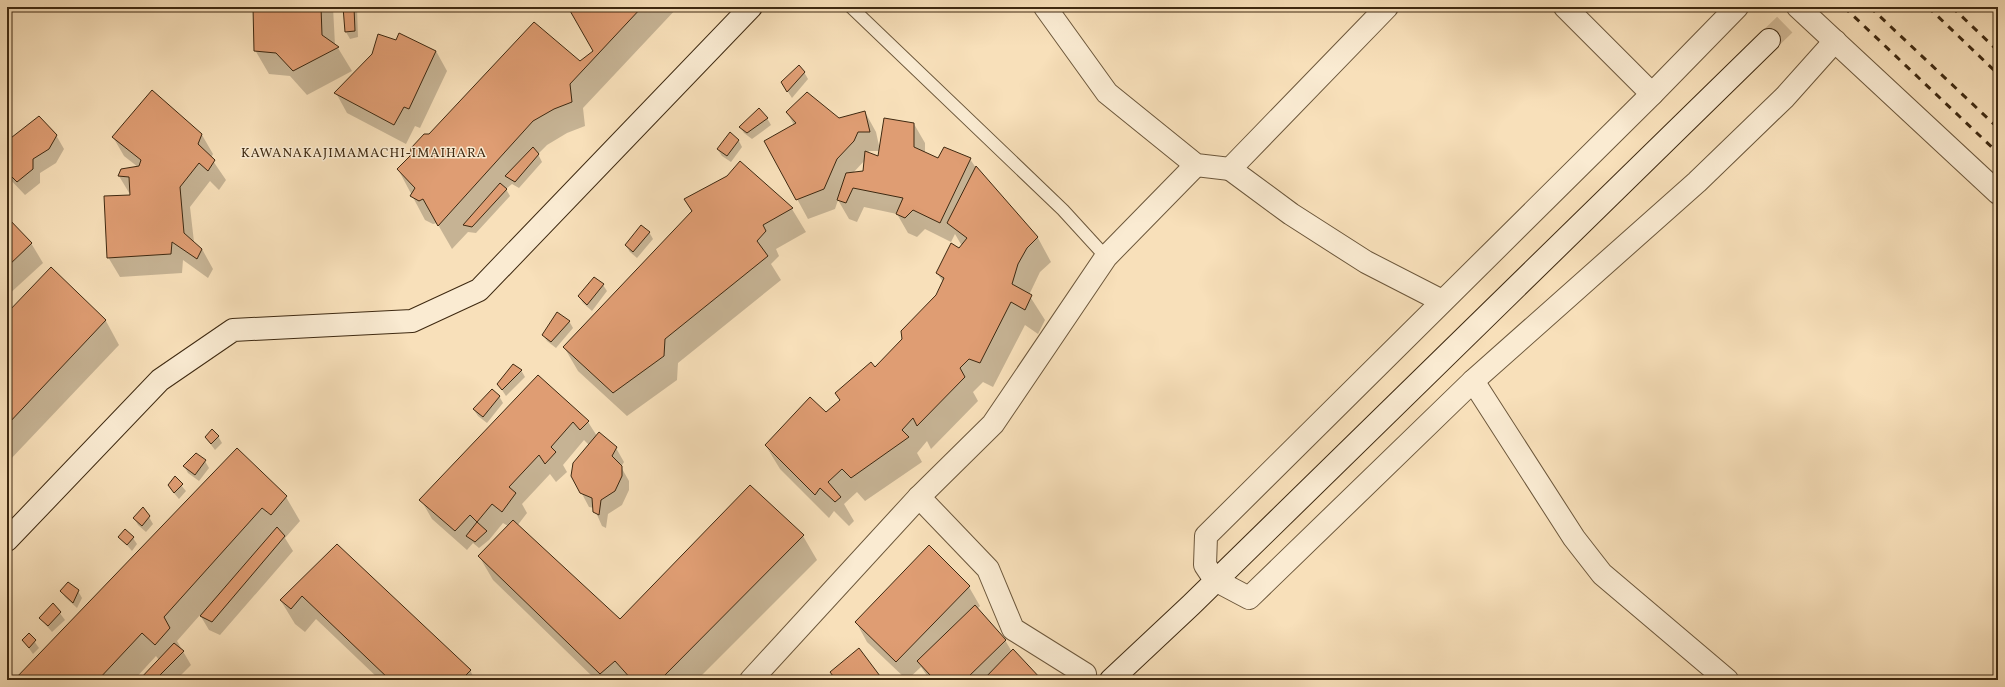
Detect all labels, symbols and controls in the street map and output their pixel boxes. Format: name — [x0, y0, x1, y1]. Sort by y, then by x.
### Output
district label: KAWANAKAJIMAMACHI-IMAIHARA — [241, 145, 487, 163]

